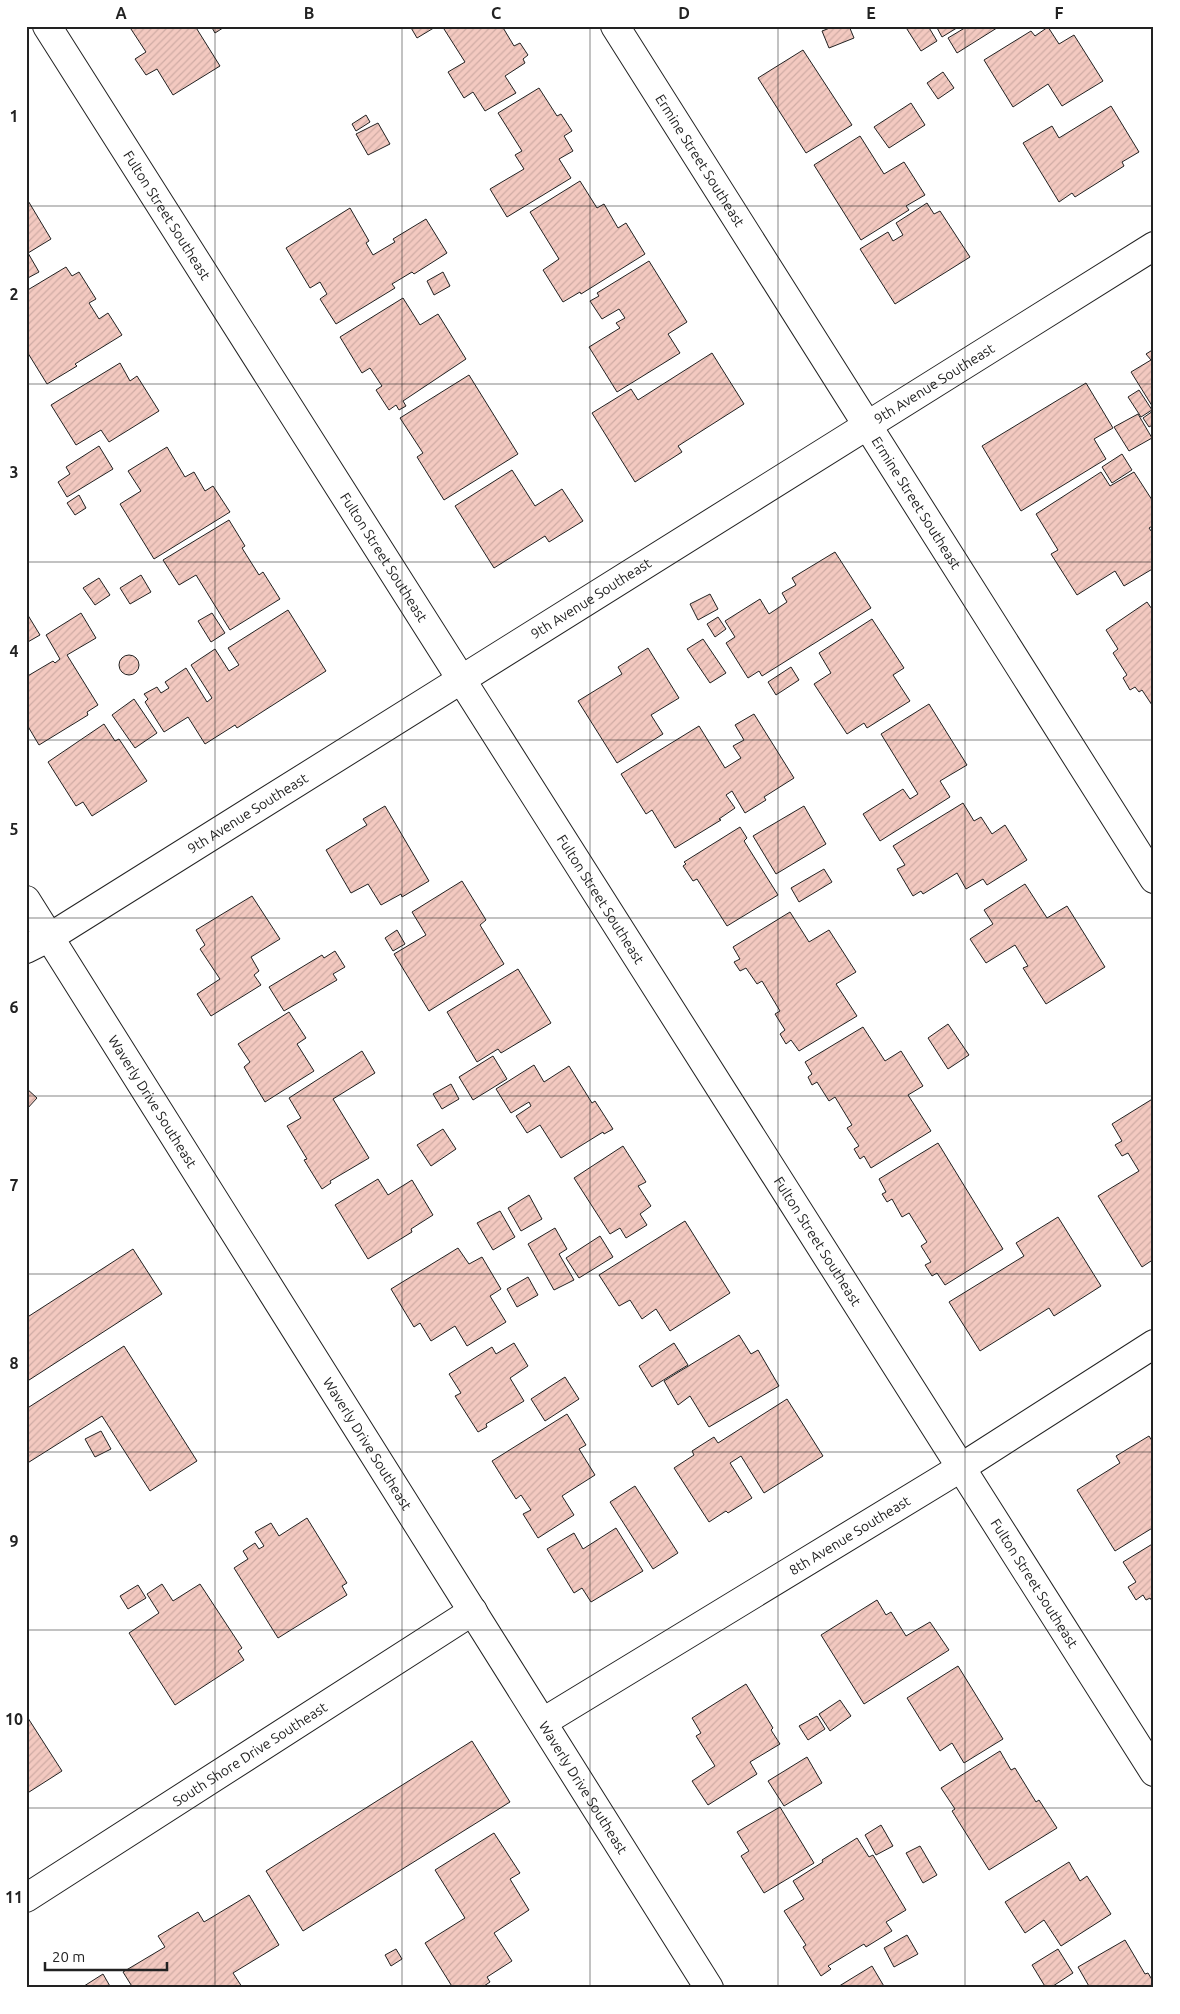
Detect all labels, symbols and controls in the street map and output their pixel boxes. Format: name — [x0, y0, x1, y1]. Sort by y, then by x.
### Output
text: A — [115, 4, 127, 22]
text: B — [304, 4, 314, 22]
text: C — [491, 4, 501, 22]
text: D — [678, 4, 690, 22]
text: E — [866, 4, 876, 22]
text: F — [1055, 4, 1064, 22]
street label: Ermine Street Southeast — [652, 91, 748, 230]
text: 1 — [9, 107, 19, 125]
street label: Fulton Street Southeast — [120, 148, 214, 283]
text: 2 — [9, 285, 19, 303]
street label: 9th Avenue Southeast — [871, 340, 998, 427]
street label: Ermine Street Southeast — [868, 434, 964, 572]
text: 3 — [9, 463, 19, 481]
street label: Fulton Street Southeast — [337, 490, 431, 625]
street label: 9th Avenue Southeast — [528, 555, 654, 642]
text: 4 — [9, 642, 19, 660]
street label: 9th Avenue Southeast — [185, 769, 311, 857]
text: 5 — [9, 820, 19, 838]
street label: Fulton Street Southeast — [554, 832, 648, 967]
text: 6 — [9, 998, 19, 1016]
street label: Waverly Drive Southeast — [105, 1032, 200, 1171]
street label: Fulton Street Southeast — [771, 1174, 865, 1309]
text: 7 — [9, 1176, 19, 1194]
text: 8 — [9, 1354, 19, 1372]
street label: Waverly Drive Southeast — [320, 1375, 415, 1513]
street label: 8th Avenue Southeast — [786, 1492, 913, 1578]
street label: Fulton Street Southeast — [988, 1516, 1081, 1651]
text: 9 — [9, 1532, 19, 1550]
street label: South Shore Drive Southeast — [170, 1699, 330, 1810]
text: 10 — [5, 1710, 23, 1728]
street label: Waverly Drive Southeast — [536, 1718, 631, 1857]
text: 11 — [5, 1888, 23, 1906]
scale bar — [45, 1939, 168, 1971]
text: 20 m — [52, 1948, 85, 1965]

